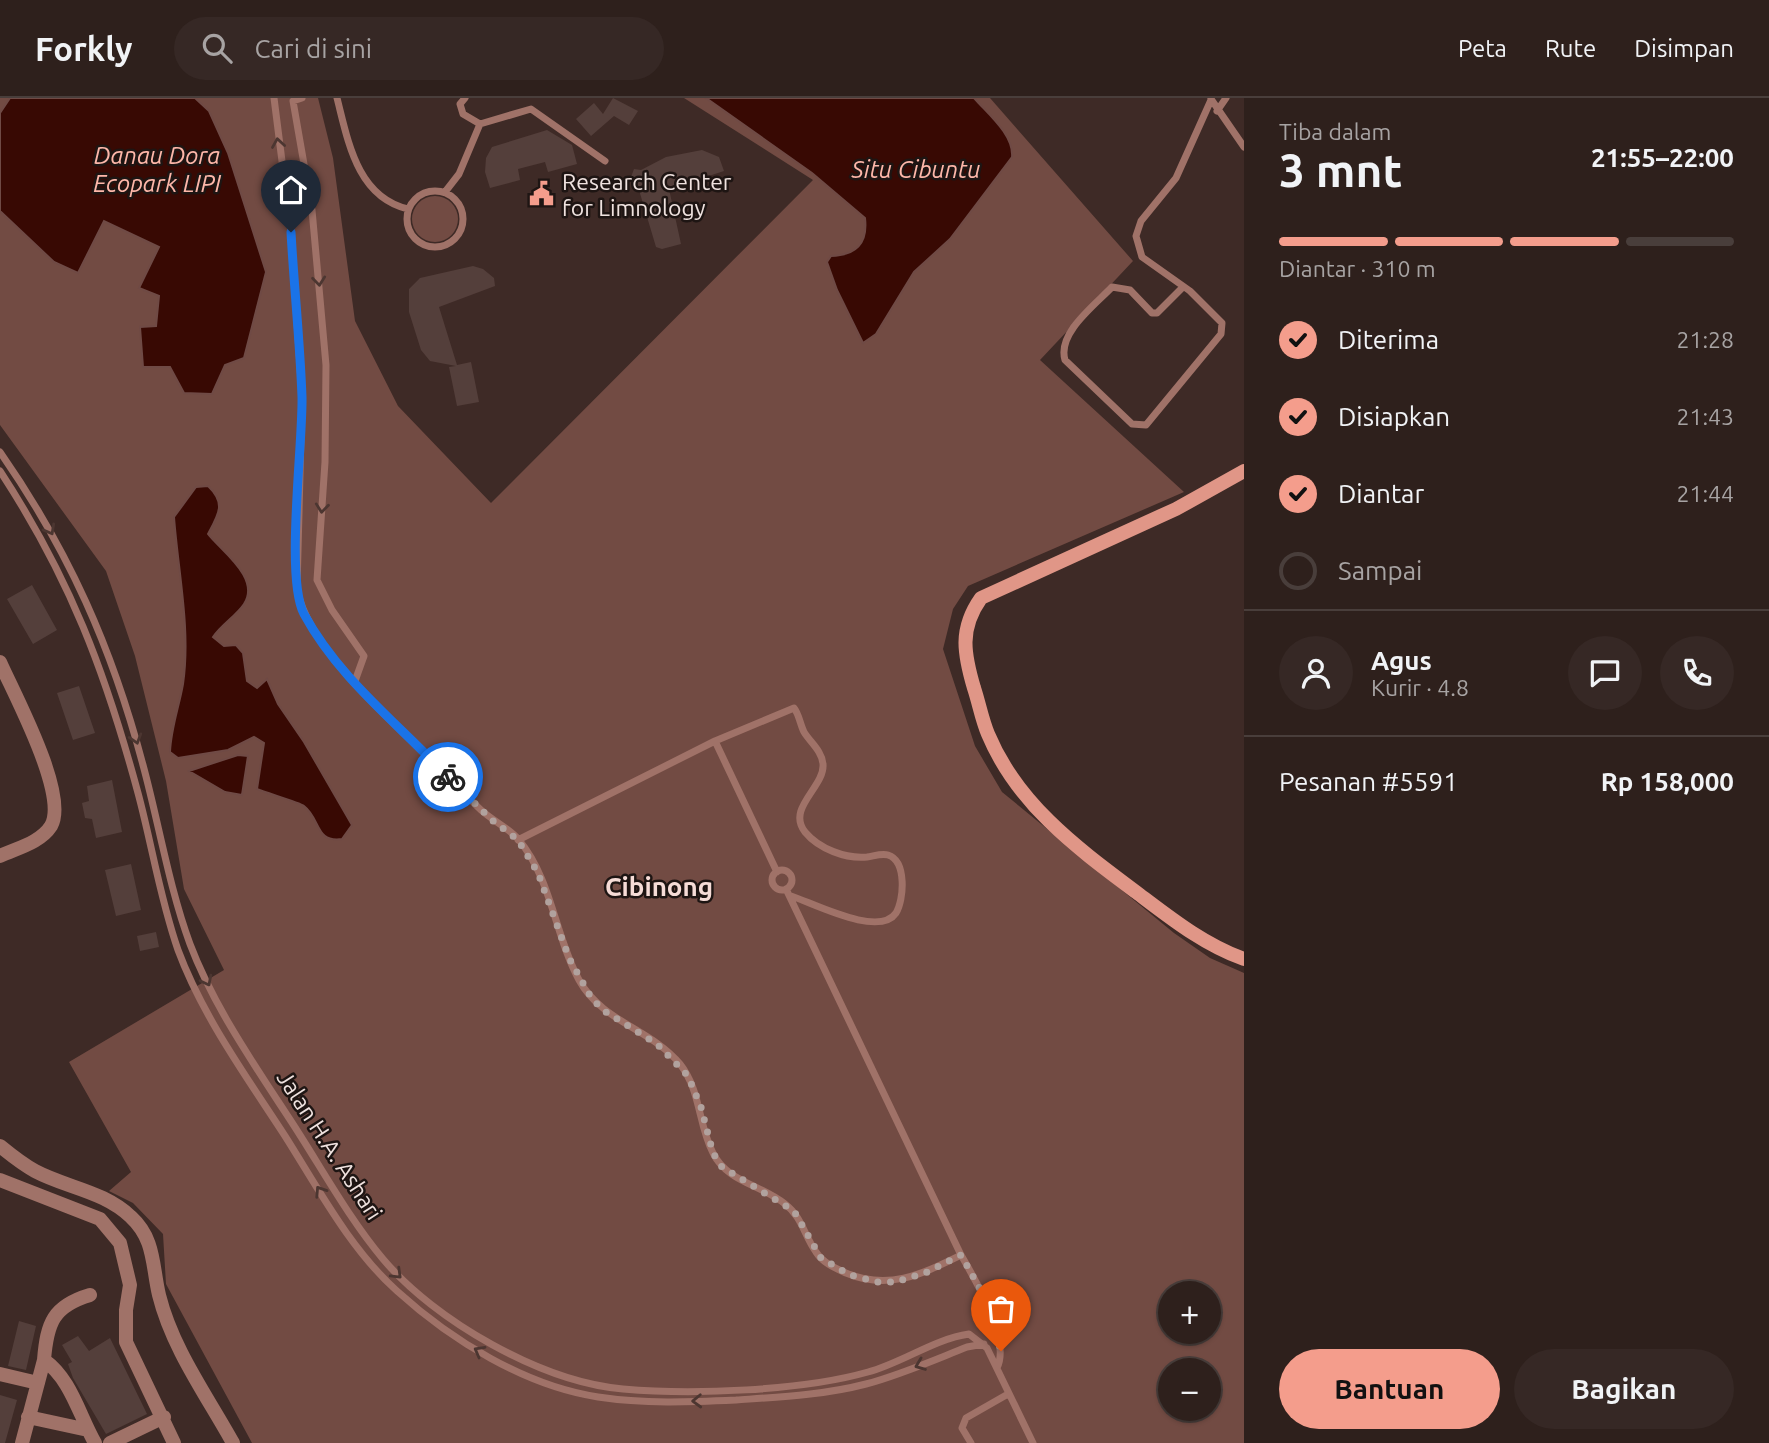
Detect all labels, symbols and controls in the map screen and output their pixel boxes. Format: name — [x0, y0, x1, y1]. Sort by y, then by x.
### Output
search box — [174, 17, 664, 80]
icon: search — [198, 29, 236, 67]
text: Forkly — [35, 30, 132, 67]
text: Cari di sini — [254, 34, 372, 63]
text: Peta — [1458, 35, 1507, 62]
text: Rute — [1545, 35, 1596, 62]
text: Disimpan — [1634, 35, 1734, 62]
text: Tiba dalam — [1279, 119, 1391, 144]
one-way arrow — [271, 137, 286, 149]
water label: Danau Dora Ecopark LIPI — [93, 142, 222, 197]
text: 21:55–22:00 — [1591, 143, 1734, 172]
text: 3 mnt — [1279, 144, 1402, 196]
water label: Situ Cibuntu — [851, 156, 980, 183]
pin — [261, 160, 321, 232]
place label: Research Center for Limnology — [562, 169, 732, 220]
icon: home — [272, 171, 310, 209]
public building icon: Research Center for Limnology — [528, 180, 556, 208]
text: Diantar · 310 m — [1279, 256, 1436, 281]
one-way arrow — [311, 276, 326, 287]
icon: check — [1279, 321, 1317, 359]
text: Diterima — [1338, 325, 1439, 354]
text: 21:28 — [1676, 327, 1734, 352]
icon: check — [1279, 398, 1317, 436]
text: Disiapkan — [1338, 402, 1450, 431]
text: 21:43 — [1676, 404, 1734, 429]
icon: check — [1279, 475, 1317, 513]
text: Diantar — [1338, 479, 1424, 508]
text: 21:44 — [1676, 481, 1734, 506]
one-way arrow — [315, 503, 330, 514]
one-way arrow — [42, 522, 55, 535]
text: Sampai — [1338, 556, 1422, 585]
button: person — [1279, 636, 1353, 710]
button: chat — [1568, 636, 1642, 710]
button: phone — [1660, 636, 1734, 710]
text: Agus — [1371, 646, 1432, 675]
text: Kurir · 4.8 — [1371, 675, 1469, 700]
one-way arrow — [127, 733, 142, 745]
courier — [413, 742, 483, 812]
icon: bike — [429, 758, 467, 796]
text: Pesanan #5591 — [1279, 767, 1458, 796]
text: Rp 158,000 — [1601, 767, 1734, 796]
district label: Cibinong — [605, 872, 713, 901]
one-way arrow — [199, 973, 212, 986]
street label: Jalan H.A. Ashari — [272, 1066, 388, 1224]
one-way arrow — [316, 1186, 329, 1199]
one-way arrow — [389, 1265, 402, 1278]
pin — [971, 1279, 1031, 1351]
map controls — [1158, 1281, 1221, 1421]
button: + — [1158, 1281, 1221, 1344]
icon: bag — [982, 1290, 1020, 1328]
one-way arrow — [473, 1346, 486, 1359]
button: Bantuan — [1279, 1349, 1500, 1429]
button: Bagikan — [1514, 1349, 1734, 1429]
one-way arrow — [914, 1357, 926, 1371]
button: − — [1158, 1358, 1221, 1421]
one-way arrow — [691, 1393, 701, 1409]

